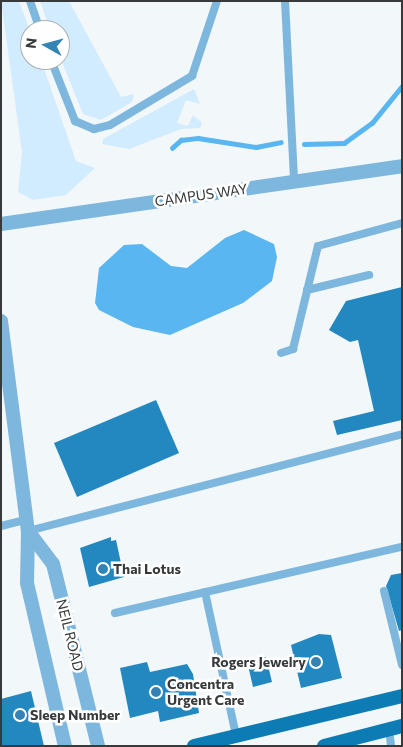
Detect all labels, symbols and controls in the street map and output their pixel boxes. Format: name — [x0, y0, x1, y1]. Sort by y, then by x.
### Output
north arrow — [20, 20, 70, 70]
text: N — [22, 37, 40, 49]
street label: CAMPUS WAY — [154, 180, 248, 210]
place label: Thai Lotus — [113, 561, 181, 577]
marker: Thai Lotus — [97, 563, 109, 575]
street label: NEIL ROAD — [53, 597, 87, 673]
place label: Rogers Jewelry — [211, 654, 306, 670]
marker: Rogers Jewelry — [310, 656, 322, 668]
place label: Concentra Urgent Care — [167, 676, 244, 709]
marker: Concentra Urgent Care — [149, 685, 163, 699]
place label: Sleep Number — [30, 707, 120, 723]
marker: Sleep Number — [14, 709, 26, 721]

